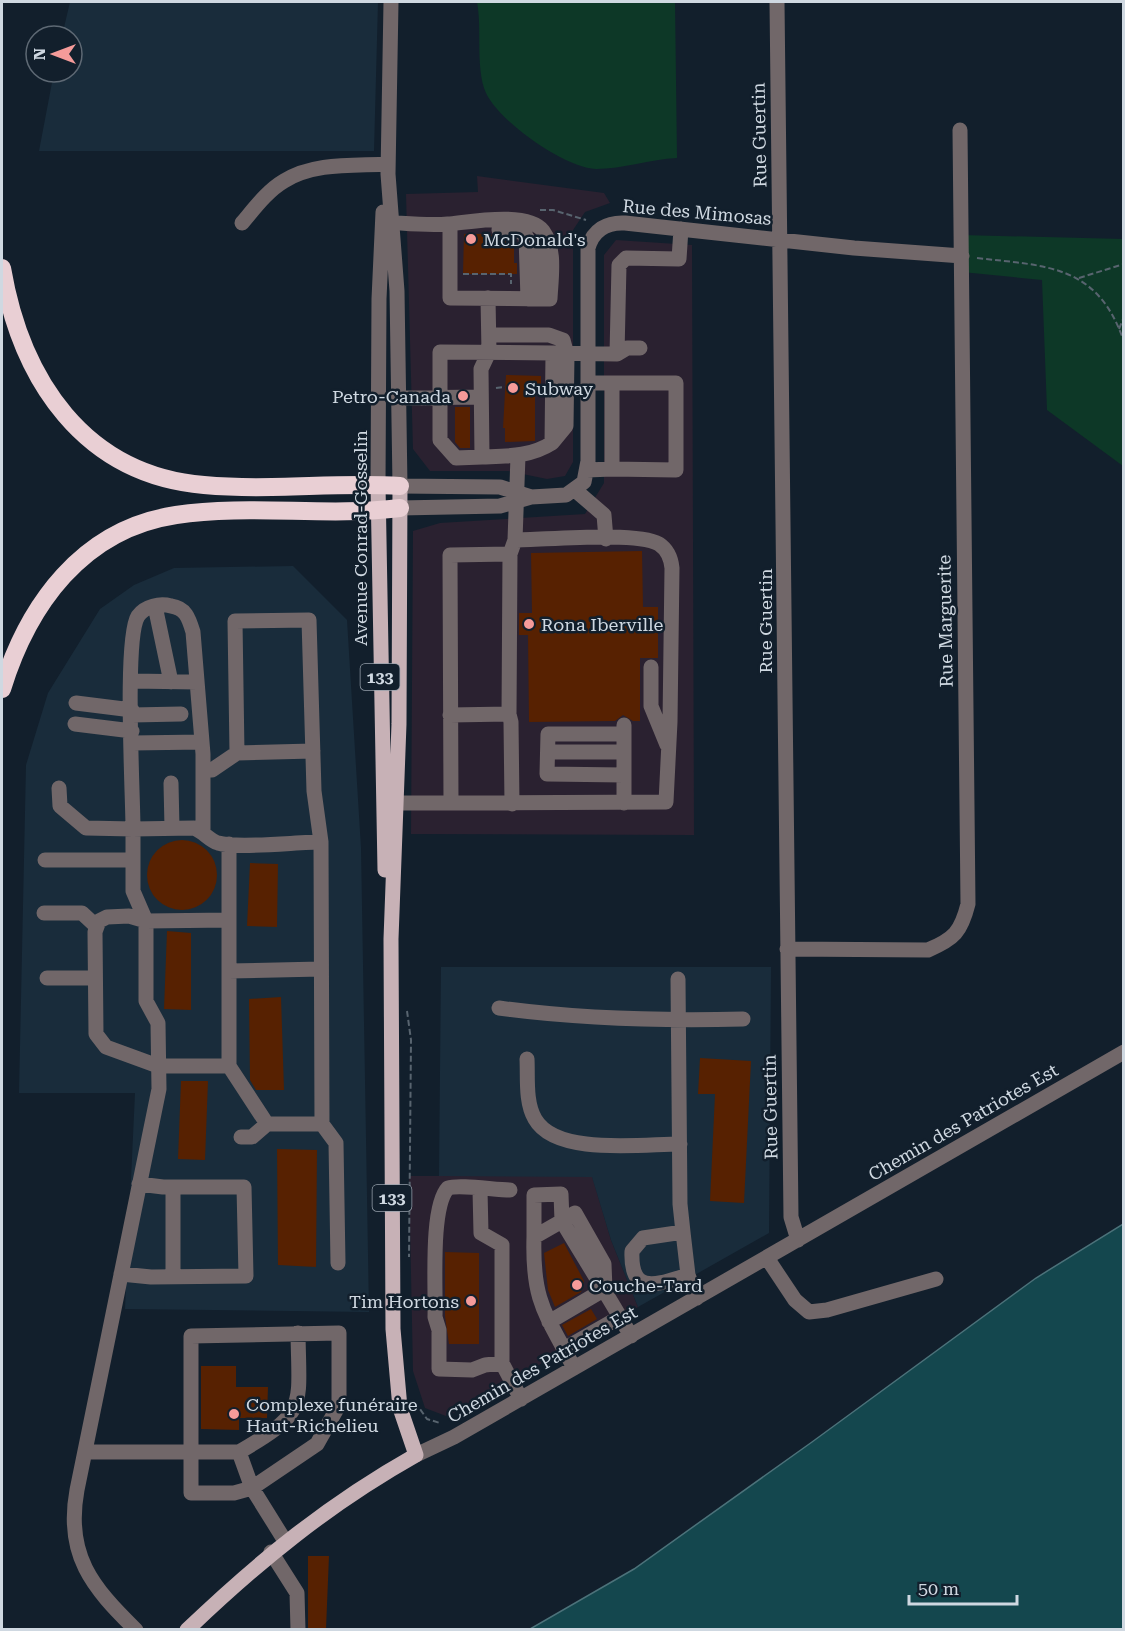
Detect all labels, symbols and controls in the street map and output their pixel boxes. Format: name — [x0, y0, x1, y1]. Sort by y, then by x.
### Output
north arrow — [24, 24, 84, 84]
text: N — [30, 48, 49, 60]
street label: Rue Guertin — [748, 82, 770, 188]
street label: Rue des Mimosas — [622, 195, 772, 229]
place label: McDonald's — [483, 229, 586, 250]
marker: McDonald's — [464, 232, 478, 246]
place label: Subway — [525, 378, 594, 399]
marker: Subway — [506, 381, 520, 395]
place label: Petro-Canada — [332, 386, 451, 407]
marker: Petro-Canada — [456, 389, 470, 403]
street label: Avenue Conrad-Gosselin — [350, 430, 371, 646]
street label: Rue Marguerite — [933, 554, 957, 687]
street label: Rue Guertin — [755, 568, 776, 674]
place label: Rona Iberville — [541, 614, 663, 635]
marker: Rona Iberville — [522, 617, 536, 631]
road number: 133 — [360, 664, 400, 690]
street label: Rue Guertin — [759, 1054, 781, 1160]
street label: Chemin des Patriotes Est — [865, 1059, 1062, 1185]
road number: 133 — [372, 1185, 412, 1211]
place label: Couche-Tard — [589, 1275, 703, 1296]
marker: Couche-Tard — [570, 1278, 584, 1292]
place label: Tim Hortons — [349, 1291, 459, 1312]
marker: Tim Hortons — [464, 1294, 478, 1308]
street label: Chemin des Patriotes Est — [444, 1301, 641, 1427]
place label: Complexe funéraire Haut-Richelieu — [246, 1394, 418, 1436]
marker: Complexe funéraire Haut-Richelieu — [227, 1407, 241, 1421]
scale bar — [909, 1568, 1017, 1606]
text: 50 m — [918, 1578, 959, 1599]

